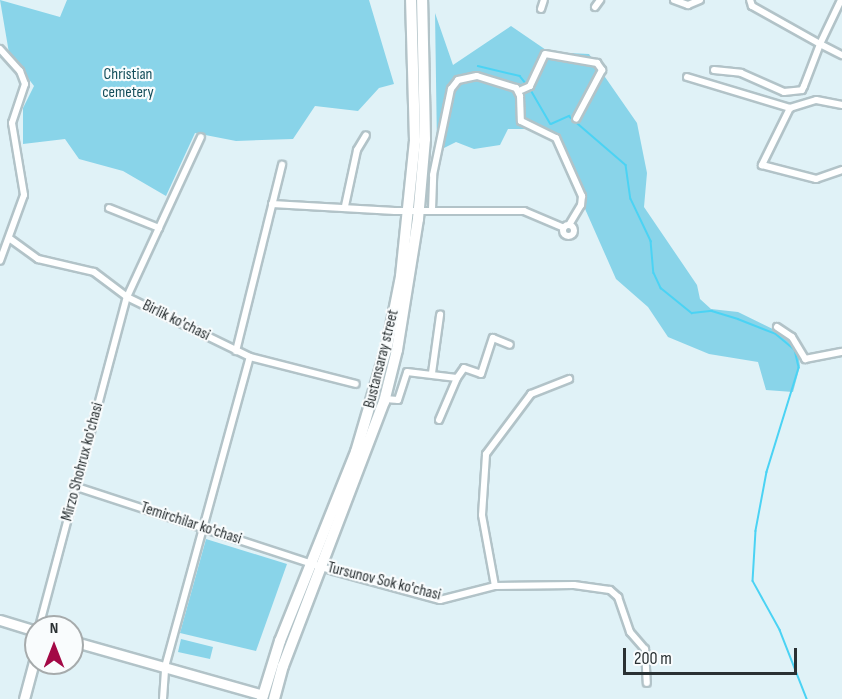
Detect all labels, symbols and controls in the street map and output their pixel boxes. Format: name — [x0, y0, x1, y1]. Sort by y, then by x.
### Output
park label: Christian cemetery — [102, 65, 154, 103]
street label: Birlik ko'chasi — [139, 296, 213, 346]
street label: Bustansaray street — [360, 308, 404, 410]
street label: Mirzo Shohrux ko'chasi — [58, 401, 108, 523]
street label: Temirchilar ko'chasi — [138, 499, 244, 549]
street label: Tursunov Sok ko'chasi — [325, 559, 443, 605]
north arrow — [24, 615, 84, 675]
text: N — [50, 619, 58, 638]
scale bar — [626, 636, 800, 674]
text: 200 m — [634, 648, 672, 669]

